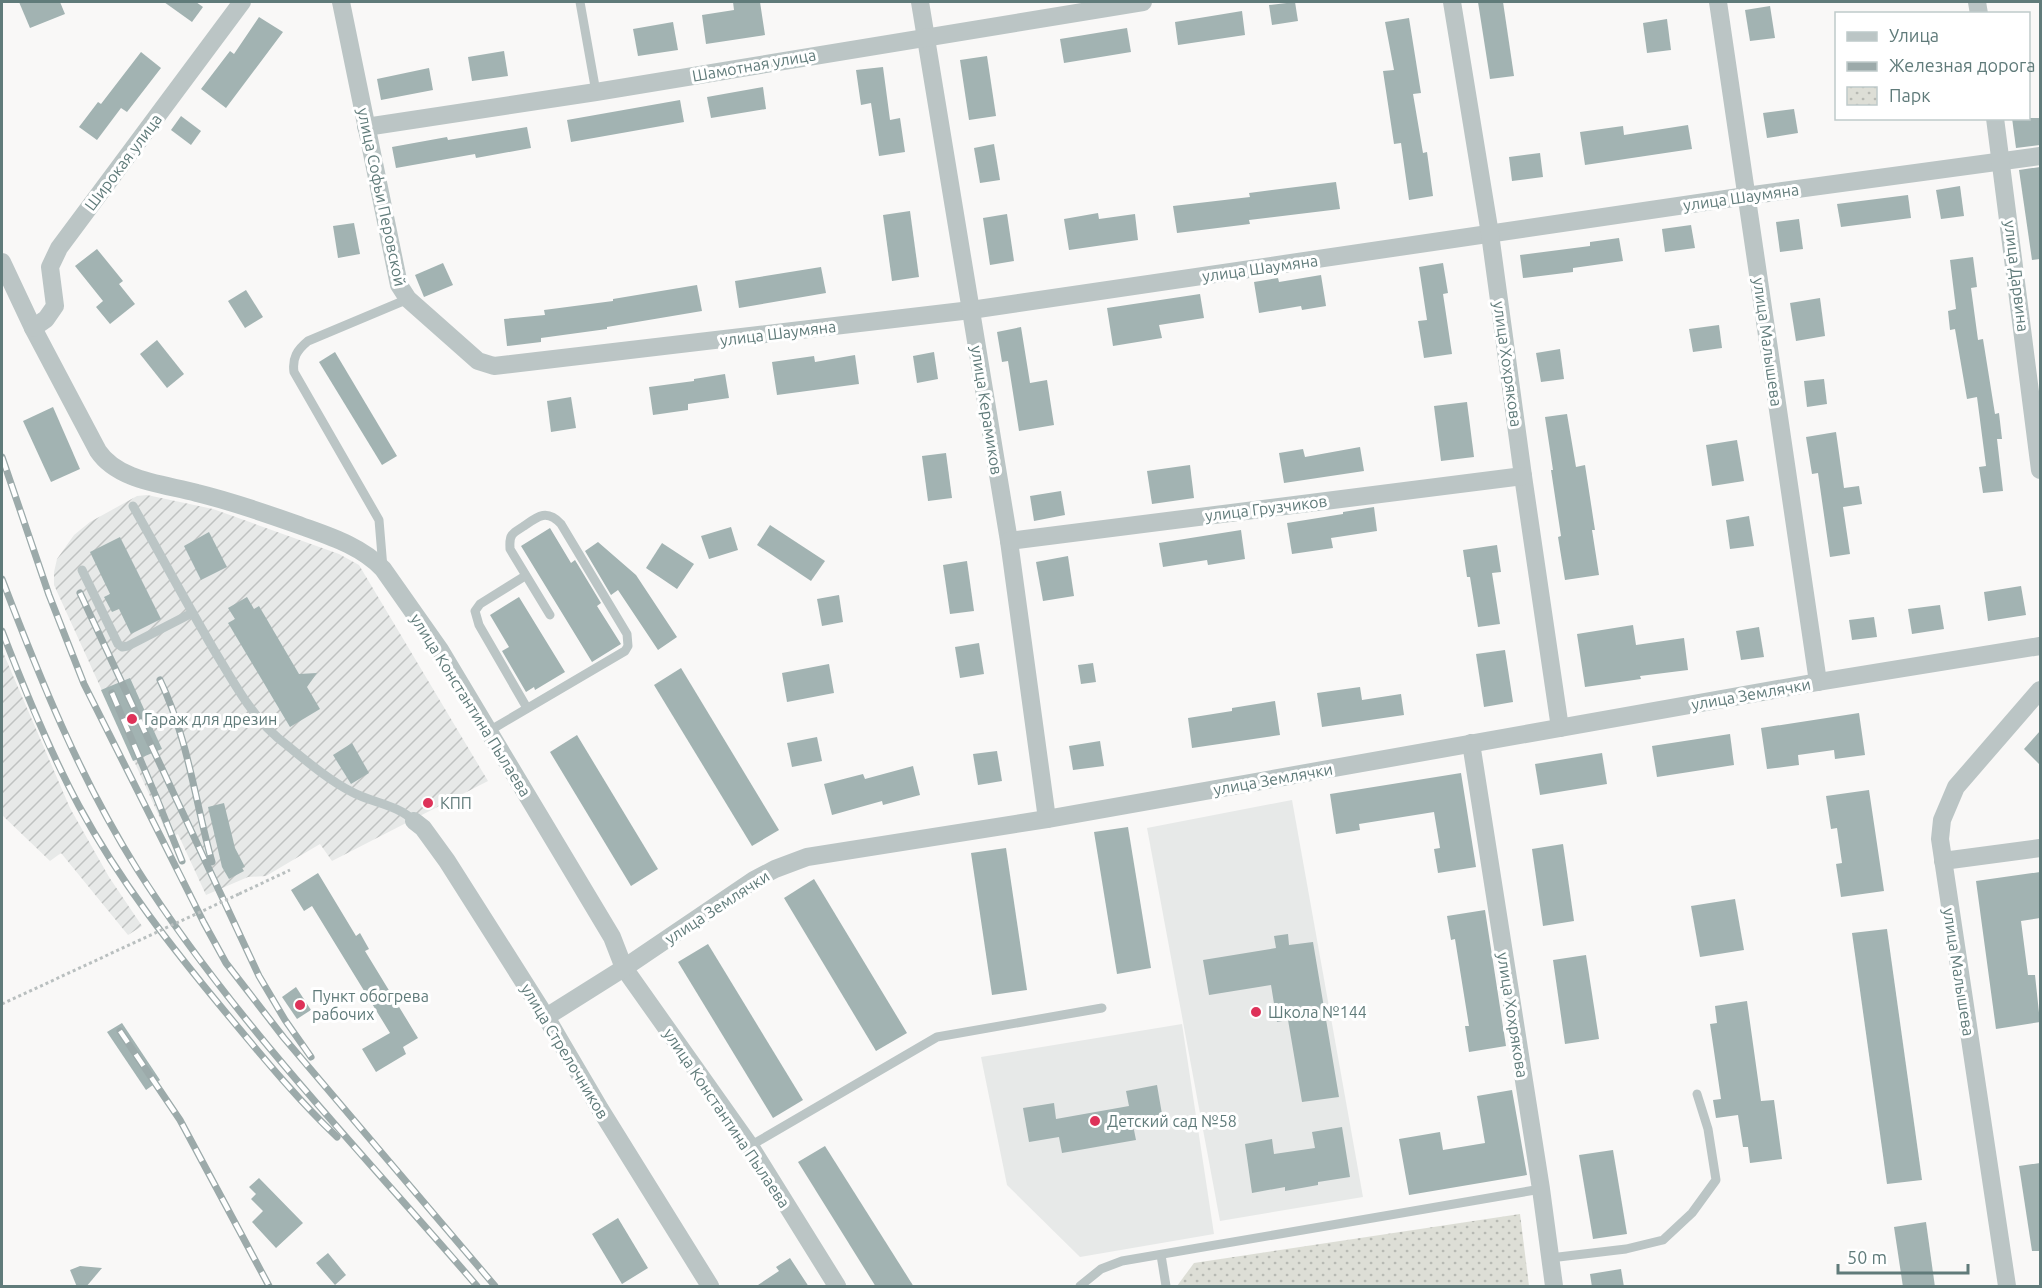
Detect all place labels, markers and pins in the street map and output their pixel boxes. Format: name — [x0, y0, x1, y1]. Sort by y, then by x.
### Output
place label: Гараж для дрезин — [144, 710, 277, 728]
marker: Гараж для дрезин — [125, 712, 139, 726]
place label: КПП — [440, 794, 472, 812]
marker: КПП — [421, 796, 435, 810]
place label: Пункт обогрева рабочих — [312, 987, 429, 1023]
marker: Пункт обогрева рабочих — [293, 998, 307, 1012]
place label: Школа №144 — [1268, 1003, 1367, 1021]
marker: Школа №144 — [1249, 1005, 1263, 1019]
place label: Детский сад №58 — [1107, 1112, 1237, 1130]
marker: Детский сад №58 — [1088, 1114, 1102, 1128]

